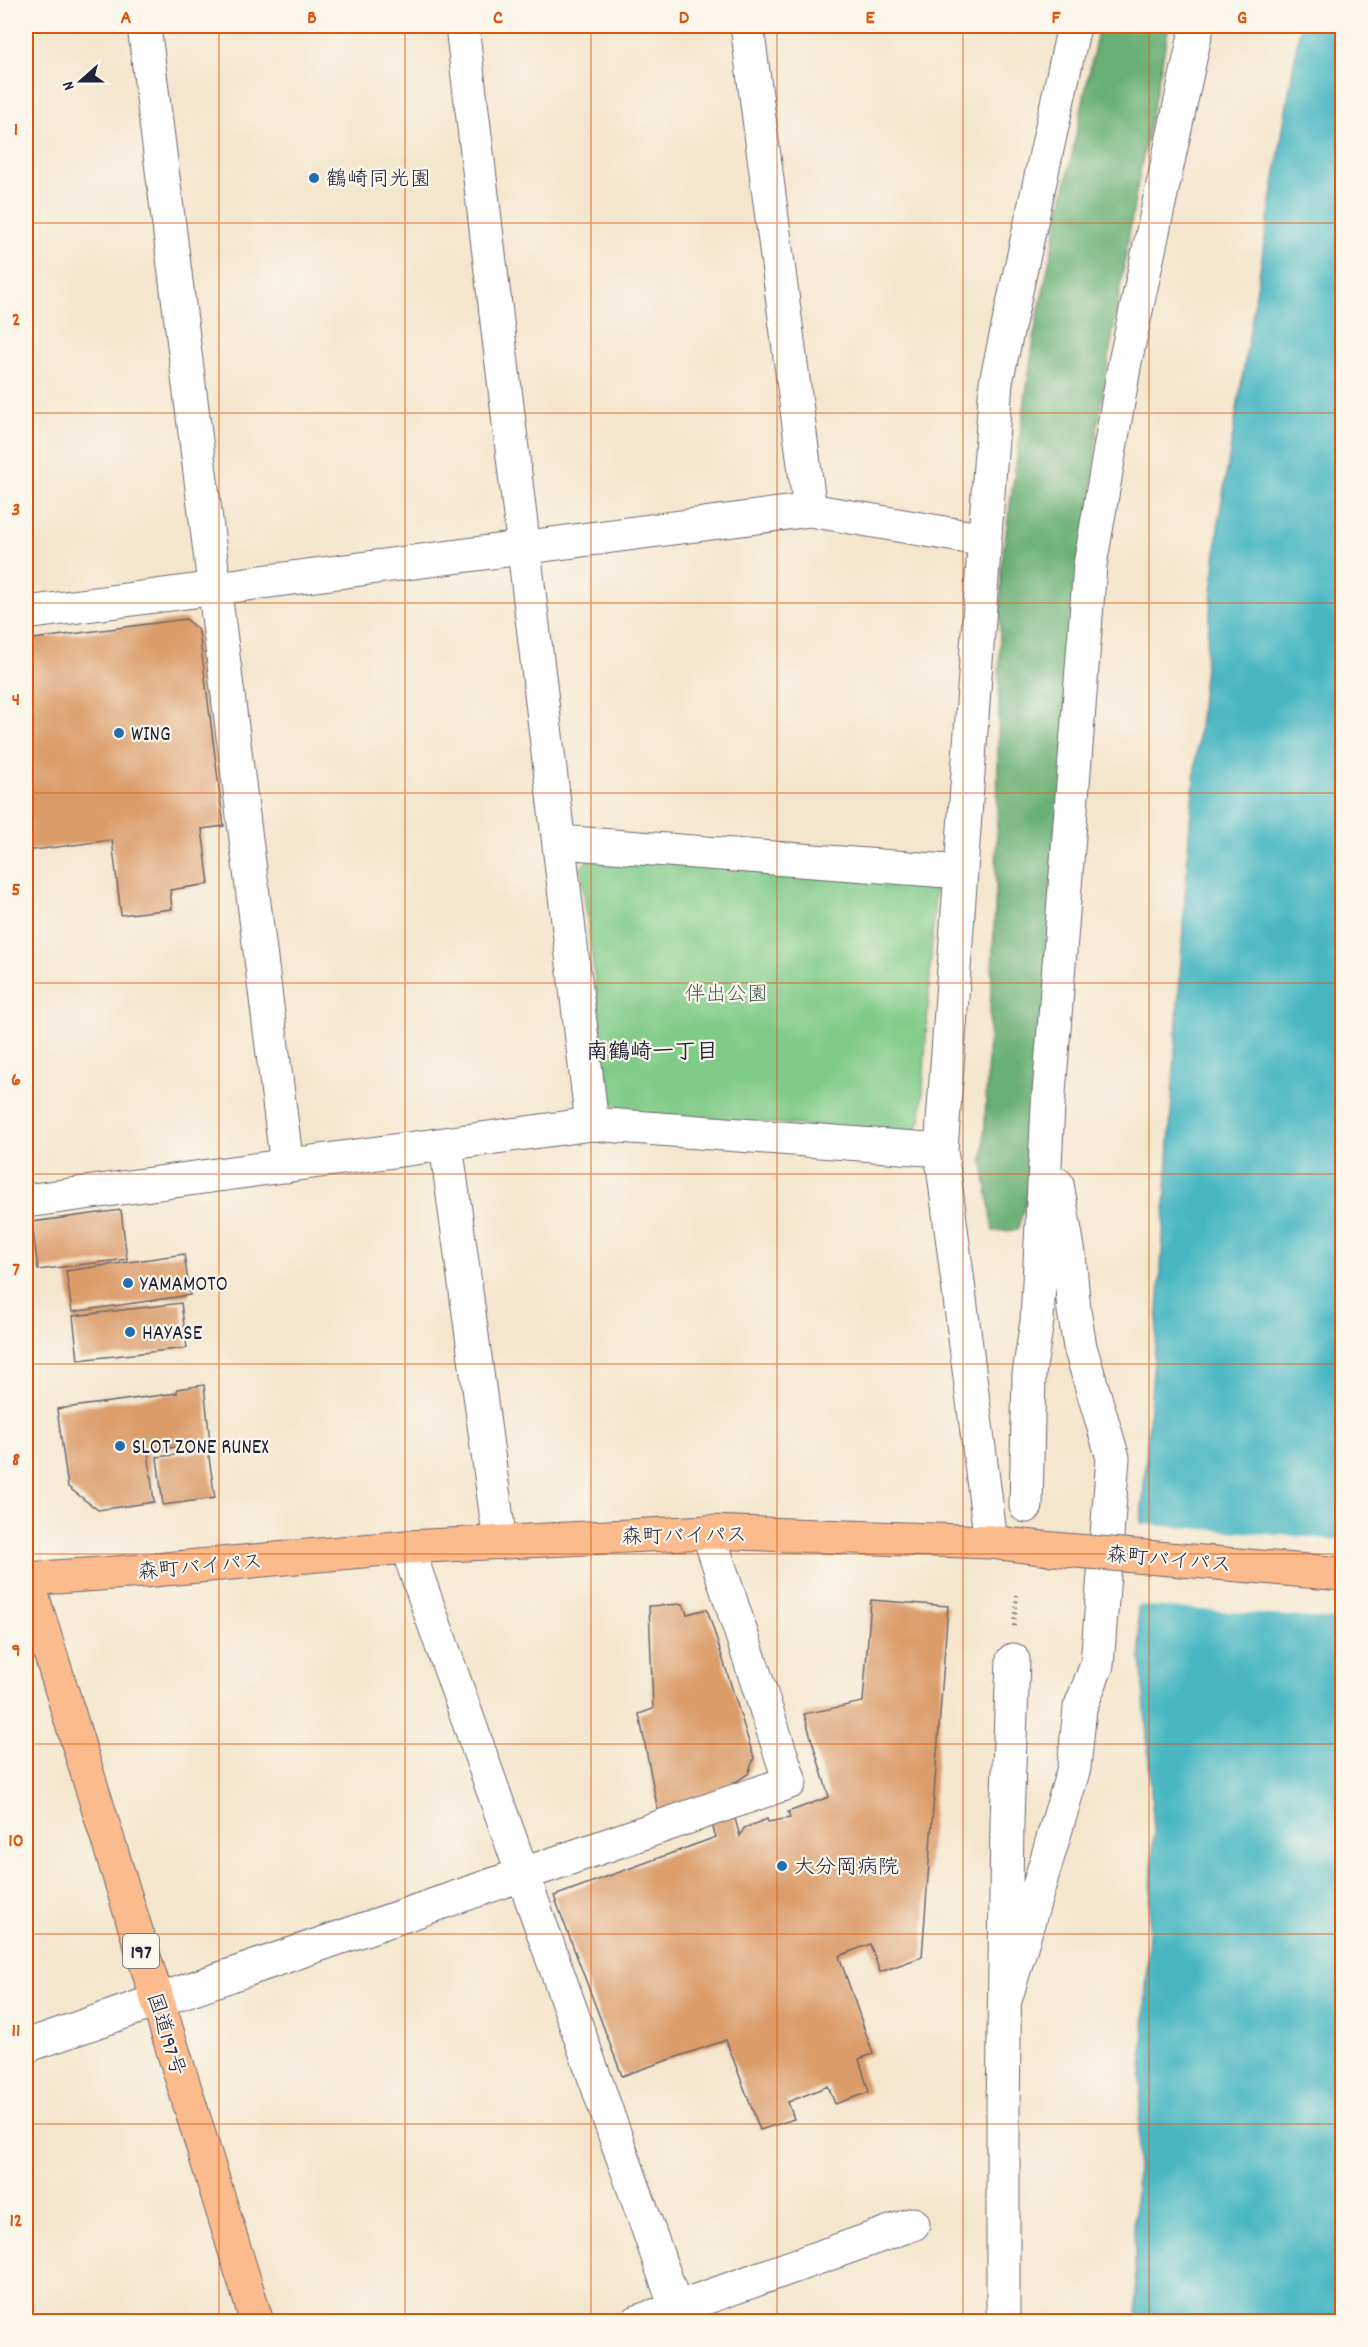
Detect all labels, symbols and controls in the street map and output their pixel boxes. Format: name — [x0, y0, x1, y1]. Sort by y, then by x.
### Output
text: A — [121, 5, 132, 33]
text: B — [307, 5, 317, 33]
text: C — [493, 5, 503, 33]
text: D — [679, 5, 690, 33]
text: E — [865, 5, 875, 33]
text: F — [1052, 5, 1062, 33]
text: G — [1237, 5, 1247, 33]
north arrow — [51, 51, 111, 111]
text: N — [57, 78, 81, 93]
text: 1 — [14, 117, 18, 145]
place label: 鶴崎同光園 — [326, 166, 431, 196]
marker: 鶴崎同光園 — [307, 171, 321, 185]
text: 2 — [12, 307, 20, 335]
text: 3 — [12, 497, 20, 525]
text: 4 — [12, 687, 20, 715]
place label: WING — [131, 721, 171, 751]
marker: WING — [112, 726, 126, 740]
text: 5 — [11, 877, 21, 905]
park label: 伴出公園 — [684, 981, 768, 1011]
district label: 南鶴崎一丁目 — [586, 1038, 718, 1069]
text: 6 — [11, 1067, 21, 1095]
text: 7 — [12, 1257, 20, 1285]
place label: YAMAMOTO — [140, 1271, 228, 1301]
marker: YAMAMOTO — [121, 1276, 135, 1290]
place label: HAYASE — [142, 1320, 203, 1350]
marker: HAYASE — [123, 1325, 137, 1339]
place label: SLOT ZONE RUNEX — [132, 1434, 269, 1464]
marker: SLOT ZONE RUNEX — [113, 1439, 127, 1453]
text: 8 — [12, 1447, 20, 1475]
street label: 森町バイパス — [621, 1522, 747, 1554]
street label: 森町バイパス — [1105, 1542, 1233, 1582]
street label: 森町バイパス — [136, 1549, 264, 1589]
text: 9 — [11, 1638, 21, 1666]
text: 10 — [8, 1828, 24, 1856]
place label: 大分岡病院 — [794, 1854, 899, 1884]
marker: 大分岡病院 — [775, 1859, 789, 1873]
road number: 197 — [123, 1934, 159, 1968]
street label: 国道197号 — [137, 1990, 191, 2080]
text: 11 — [12, 2018, 20, 2046]
text: 12 — [9, 2208, 23, 2236]

